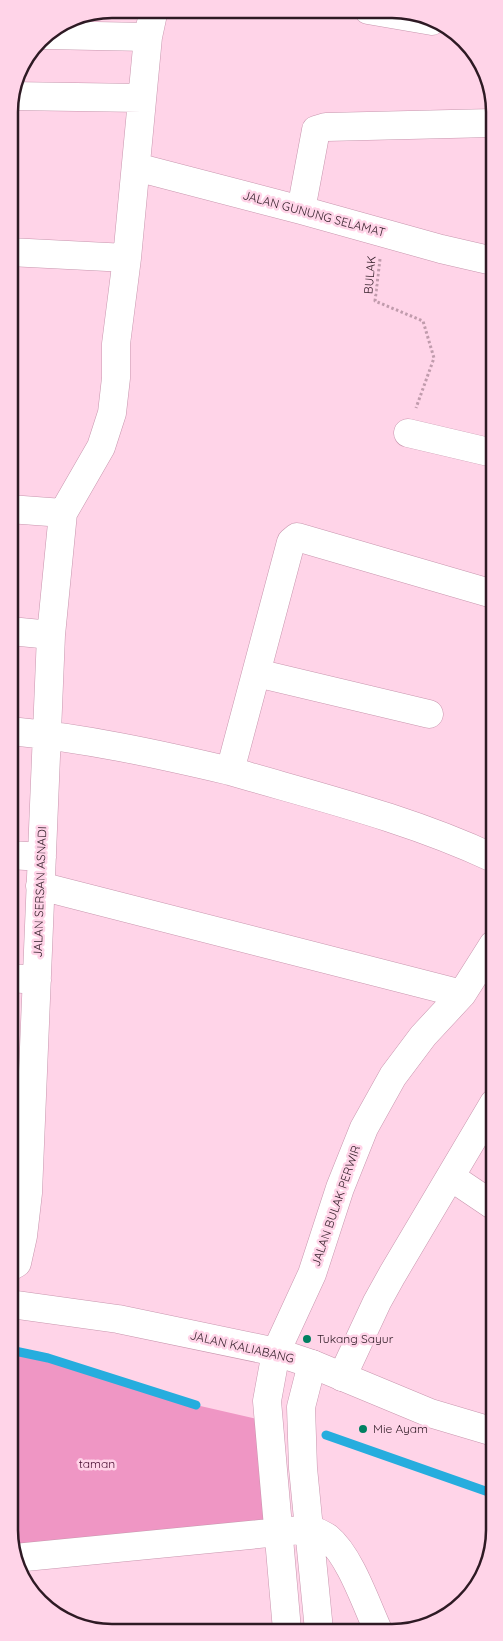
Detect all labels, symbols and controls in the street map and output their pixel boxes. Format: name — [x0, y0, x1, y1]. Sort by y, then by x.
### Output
street label: JALAN GUNUNG SELAMAT — [241, 187, 387, 240]
street label: BULAK — [360, 255, 379, 295]
street label: JALAN SERSAN ASNADI — [30, 826, 49, 958]
street label: JALAN BULAK PERWIR — [308, 1143, 363, 1268]
street label: JALAN KALIABANG — [189, 1327, 296, 1366]
place label: Tukang Sayur — [317, 1331, 394, 1346]
marker: Tukang Sayur — [301, 1333, 313, 1345]
place label: Mie Ayam — [373, 1421, 428, 1436]
marker: Mie Ayam — [357, 1423, 369, 1435]
park label: taman — [79, 1456, 115, 1471]

